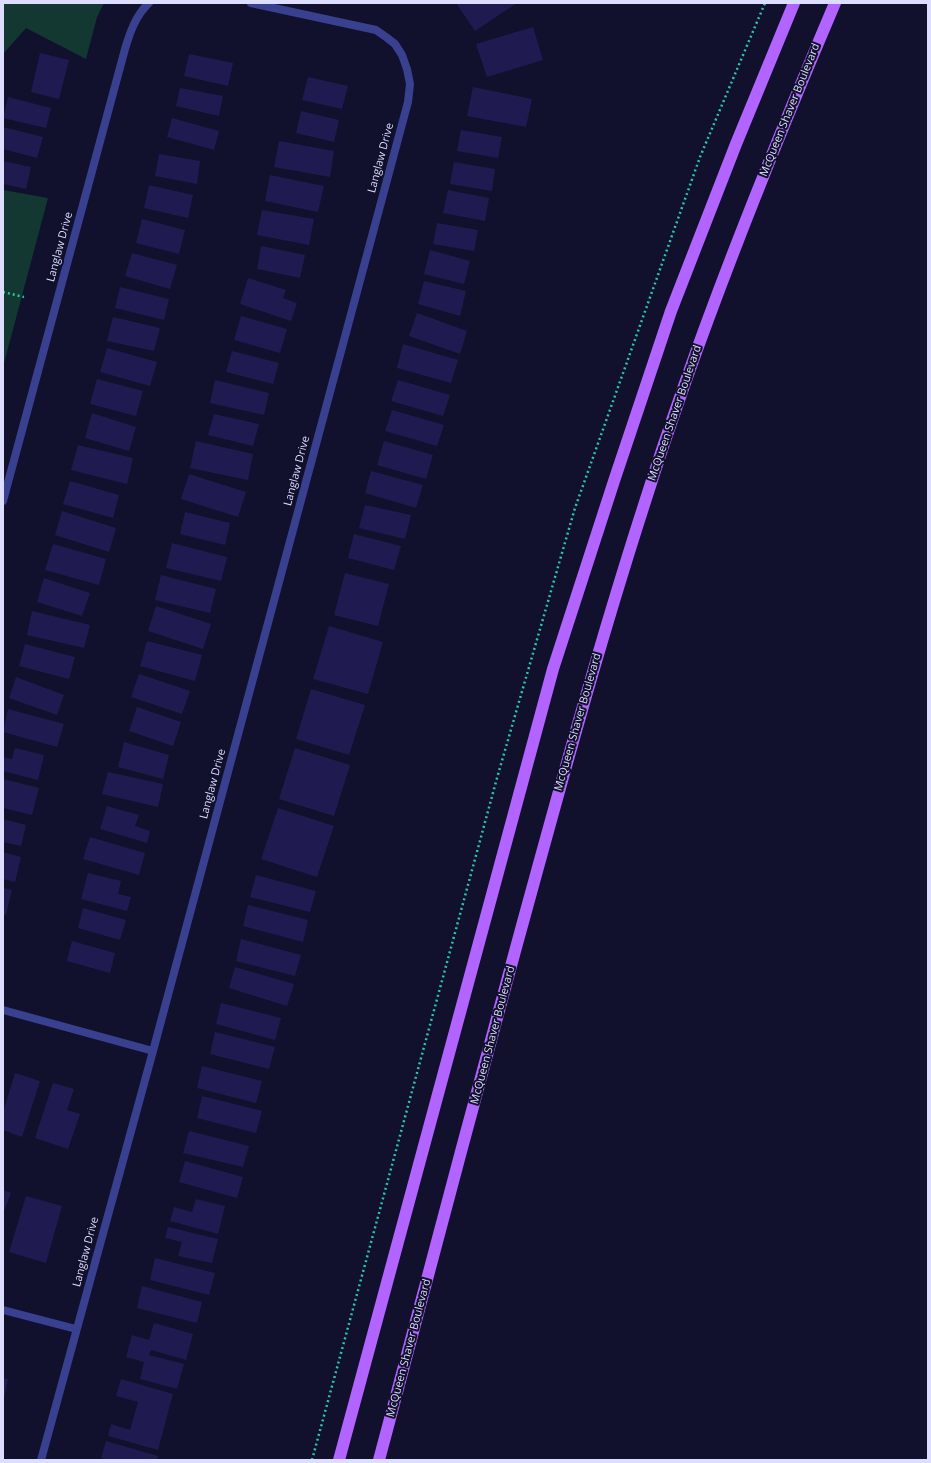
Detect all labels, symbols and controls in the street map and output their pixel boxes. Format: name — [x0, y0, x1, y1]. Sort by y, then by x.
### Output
street label: McQueen Shaver Boulevard — [757, 41, 823, 179]
street label: Langlaw Drive — [365, 122, 397, 194]
street label: Langlaw Drive — [44, 211, 76, 283]
street label: McQueen Shaver Boulevard — [646, 343, 704, 483]
street label: Langlaw Drive — [281, 435, 313, 507]
street label: McQueen Shaver Boulevard — [552, 652, 604, 792]
street label: Langlaw Drive — [197, 748, 229, 820]
street label: McQueen Shaver Boulevard — [468, 964, 518, 1106]
street label: Langlaw Drive — [70, 1216, 102, 1288]
street label: McQueen Shaver Boulevard — [384, 1277, 434, 1419]

